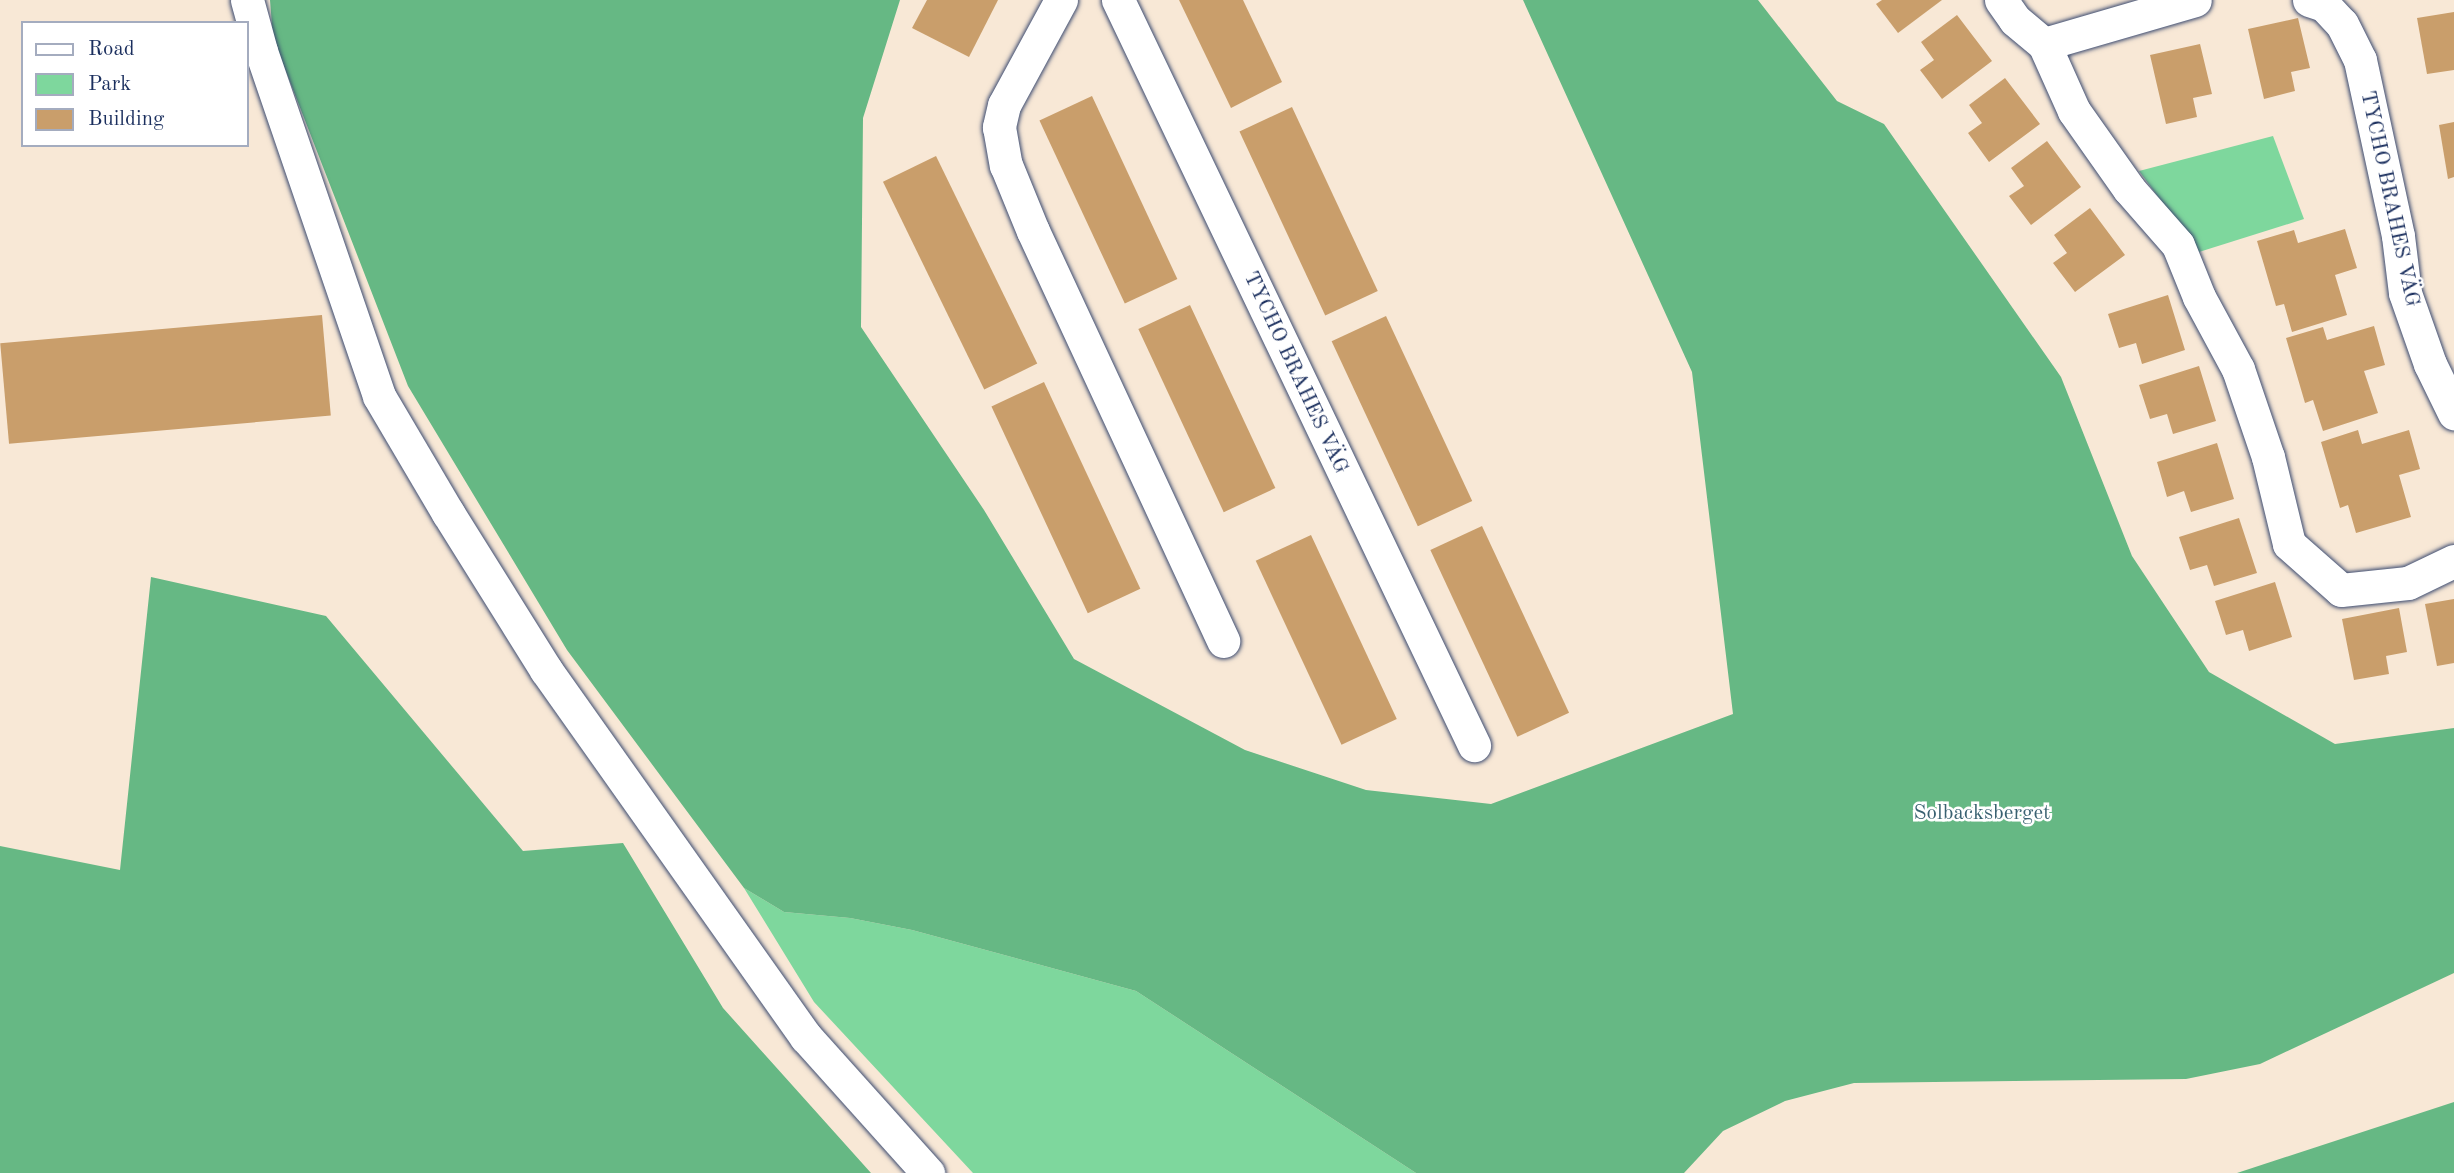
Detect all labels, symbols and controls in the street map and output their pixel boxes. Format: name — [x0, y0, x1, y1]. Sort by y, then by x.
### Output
legend — [21, 21, 248, 147]
text: Road — [88, 39, 135, 60]
text: Park — [88, 74, 131, 95]
street label: TYCHO BRAHES VÄG — [2354, 89, 2424, 309]
text: Building — [88, 109, 164, 130]
street label: TYCHO BRAHES VÄG — [1237, 268, 1353, 478]
park label: Solbacksberget — [1914, 801, 2050, 827]

